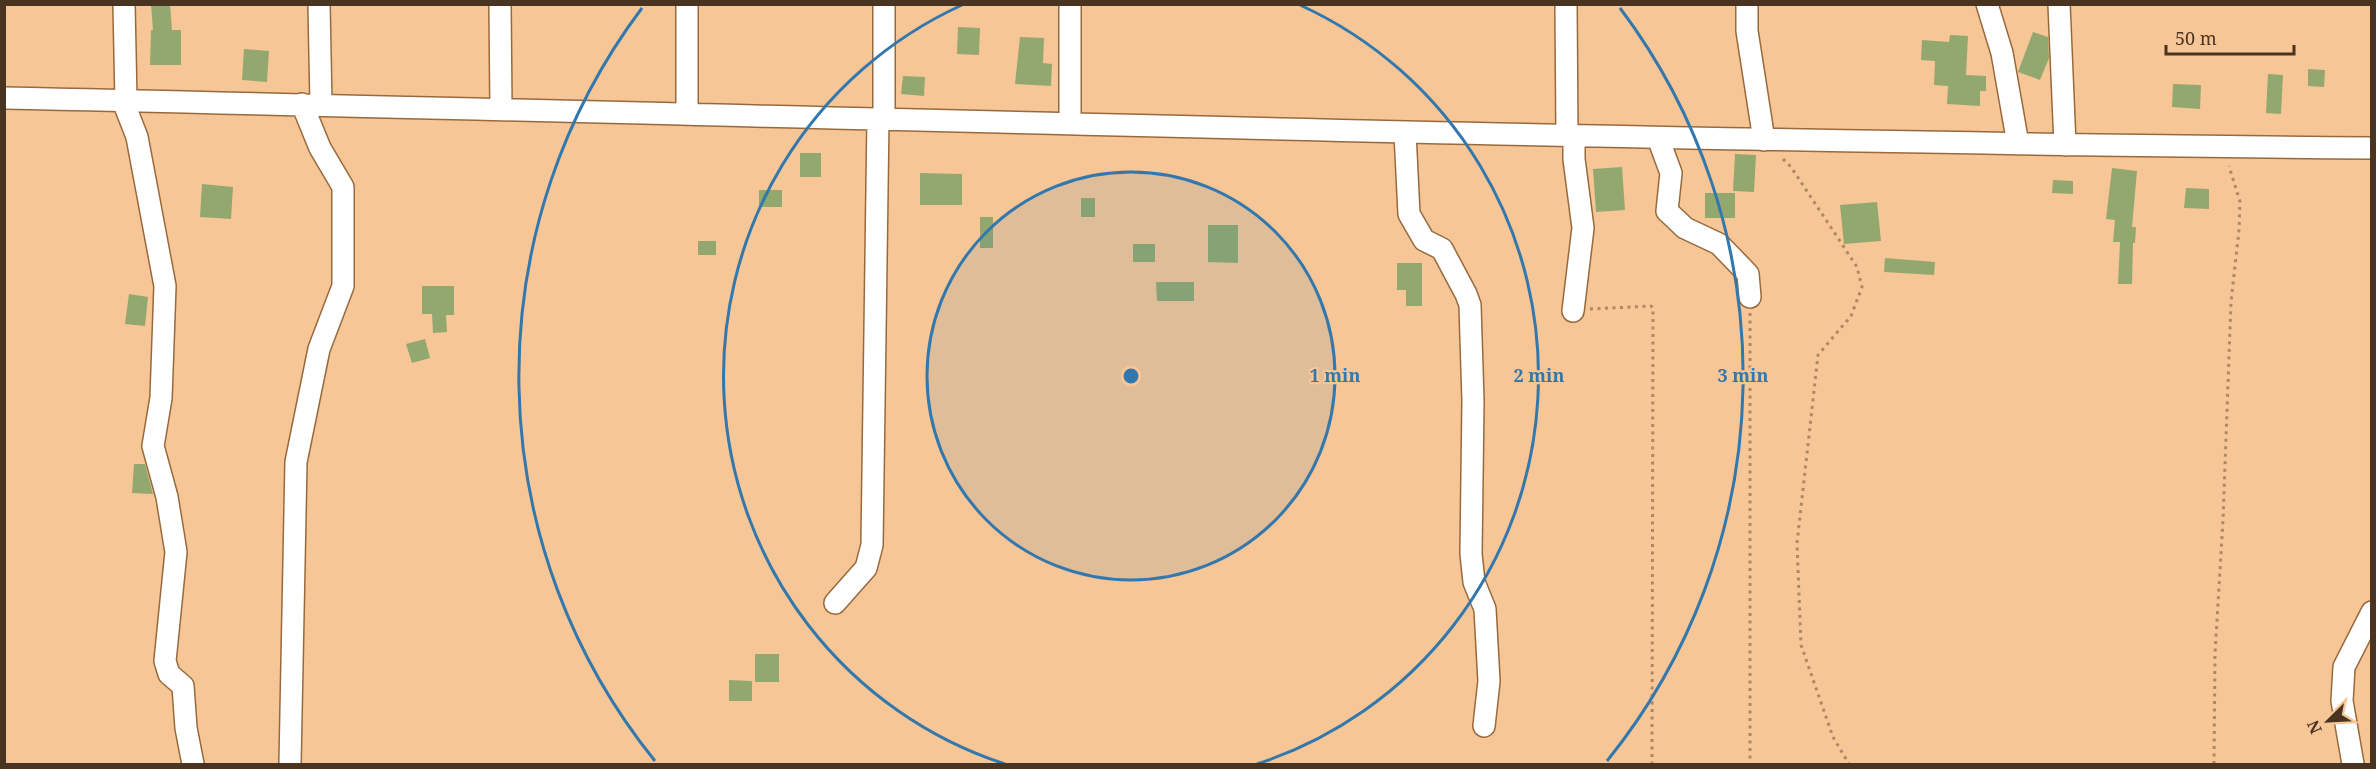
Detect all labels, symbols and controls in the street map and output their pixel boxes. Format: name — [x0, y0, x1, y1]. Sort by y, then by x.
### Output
scale bar — [2166, 18, 2294, 56]
text: 50 m — [2175, 26, 2217, 50]
text: 1 min — [1310, 363, 1360, 387]
text: 2 min — [1514, 363, 1564, 387]
text: 3 min — [1718, 363, 1768, 387]
centre of rings — [1121, 366, 1141, 386]
north arrow — [2298, 691, 2358, 751]
text: N — [2302, 717, 2327, 737]

